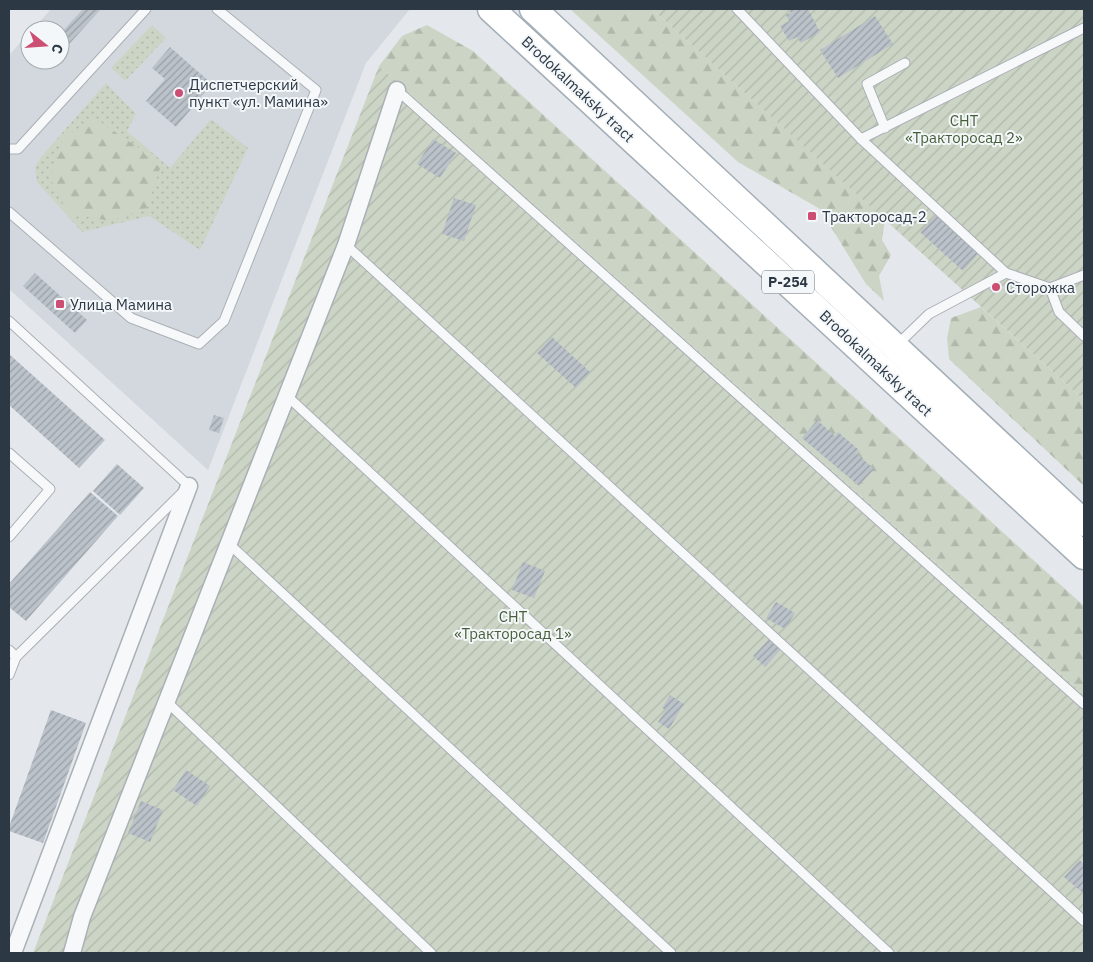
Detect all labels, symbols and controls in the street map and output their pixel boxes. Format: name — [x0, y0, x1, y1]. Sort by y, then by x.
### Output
north arrow — [20, 20, 70, 70]
street label: Brodokalmaksky tract — [518, 32, 638, 146]
text: С — [47, 42, 67, 56]
place label: Диспетчерский пункт «ул. Мамина» — [189, 75, 328, 111]
marker: Диспетчерский пункт «ул. Мамина» — [173, 87, 185, 99]
park label: СНТ «Тракторосад 2» — [905, 111, 1023, 147]
place label: Тракторосад-2 — [822, 207, 927, 226]
marker: Тракторосад-2 — [806, 210, 818, 222]
road number: Р-254 — [762, 270, 814, 294]
place label: Сторожка — [1006, 278, 1075, 297]
marker: Сторожка — [990, 281, 1002, 293]
place label: Улица Мамина — [70, 295, 172, 314]
marker: Улица Мамина — [54, 298, 66, 310]
street label: Brodokalmaksky tract — [816, 306, 936, 420]
park label: СНТ «Тракторосад 1» — [454, 607, 572, 643]

